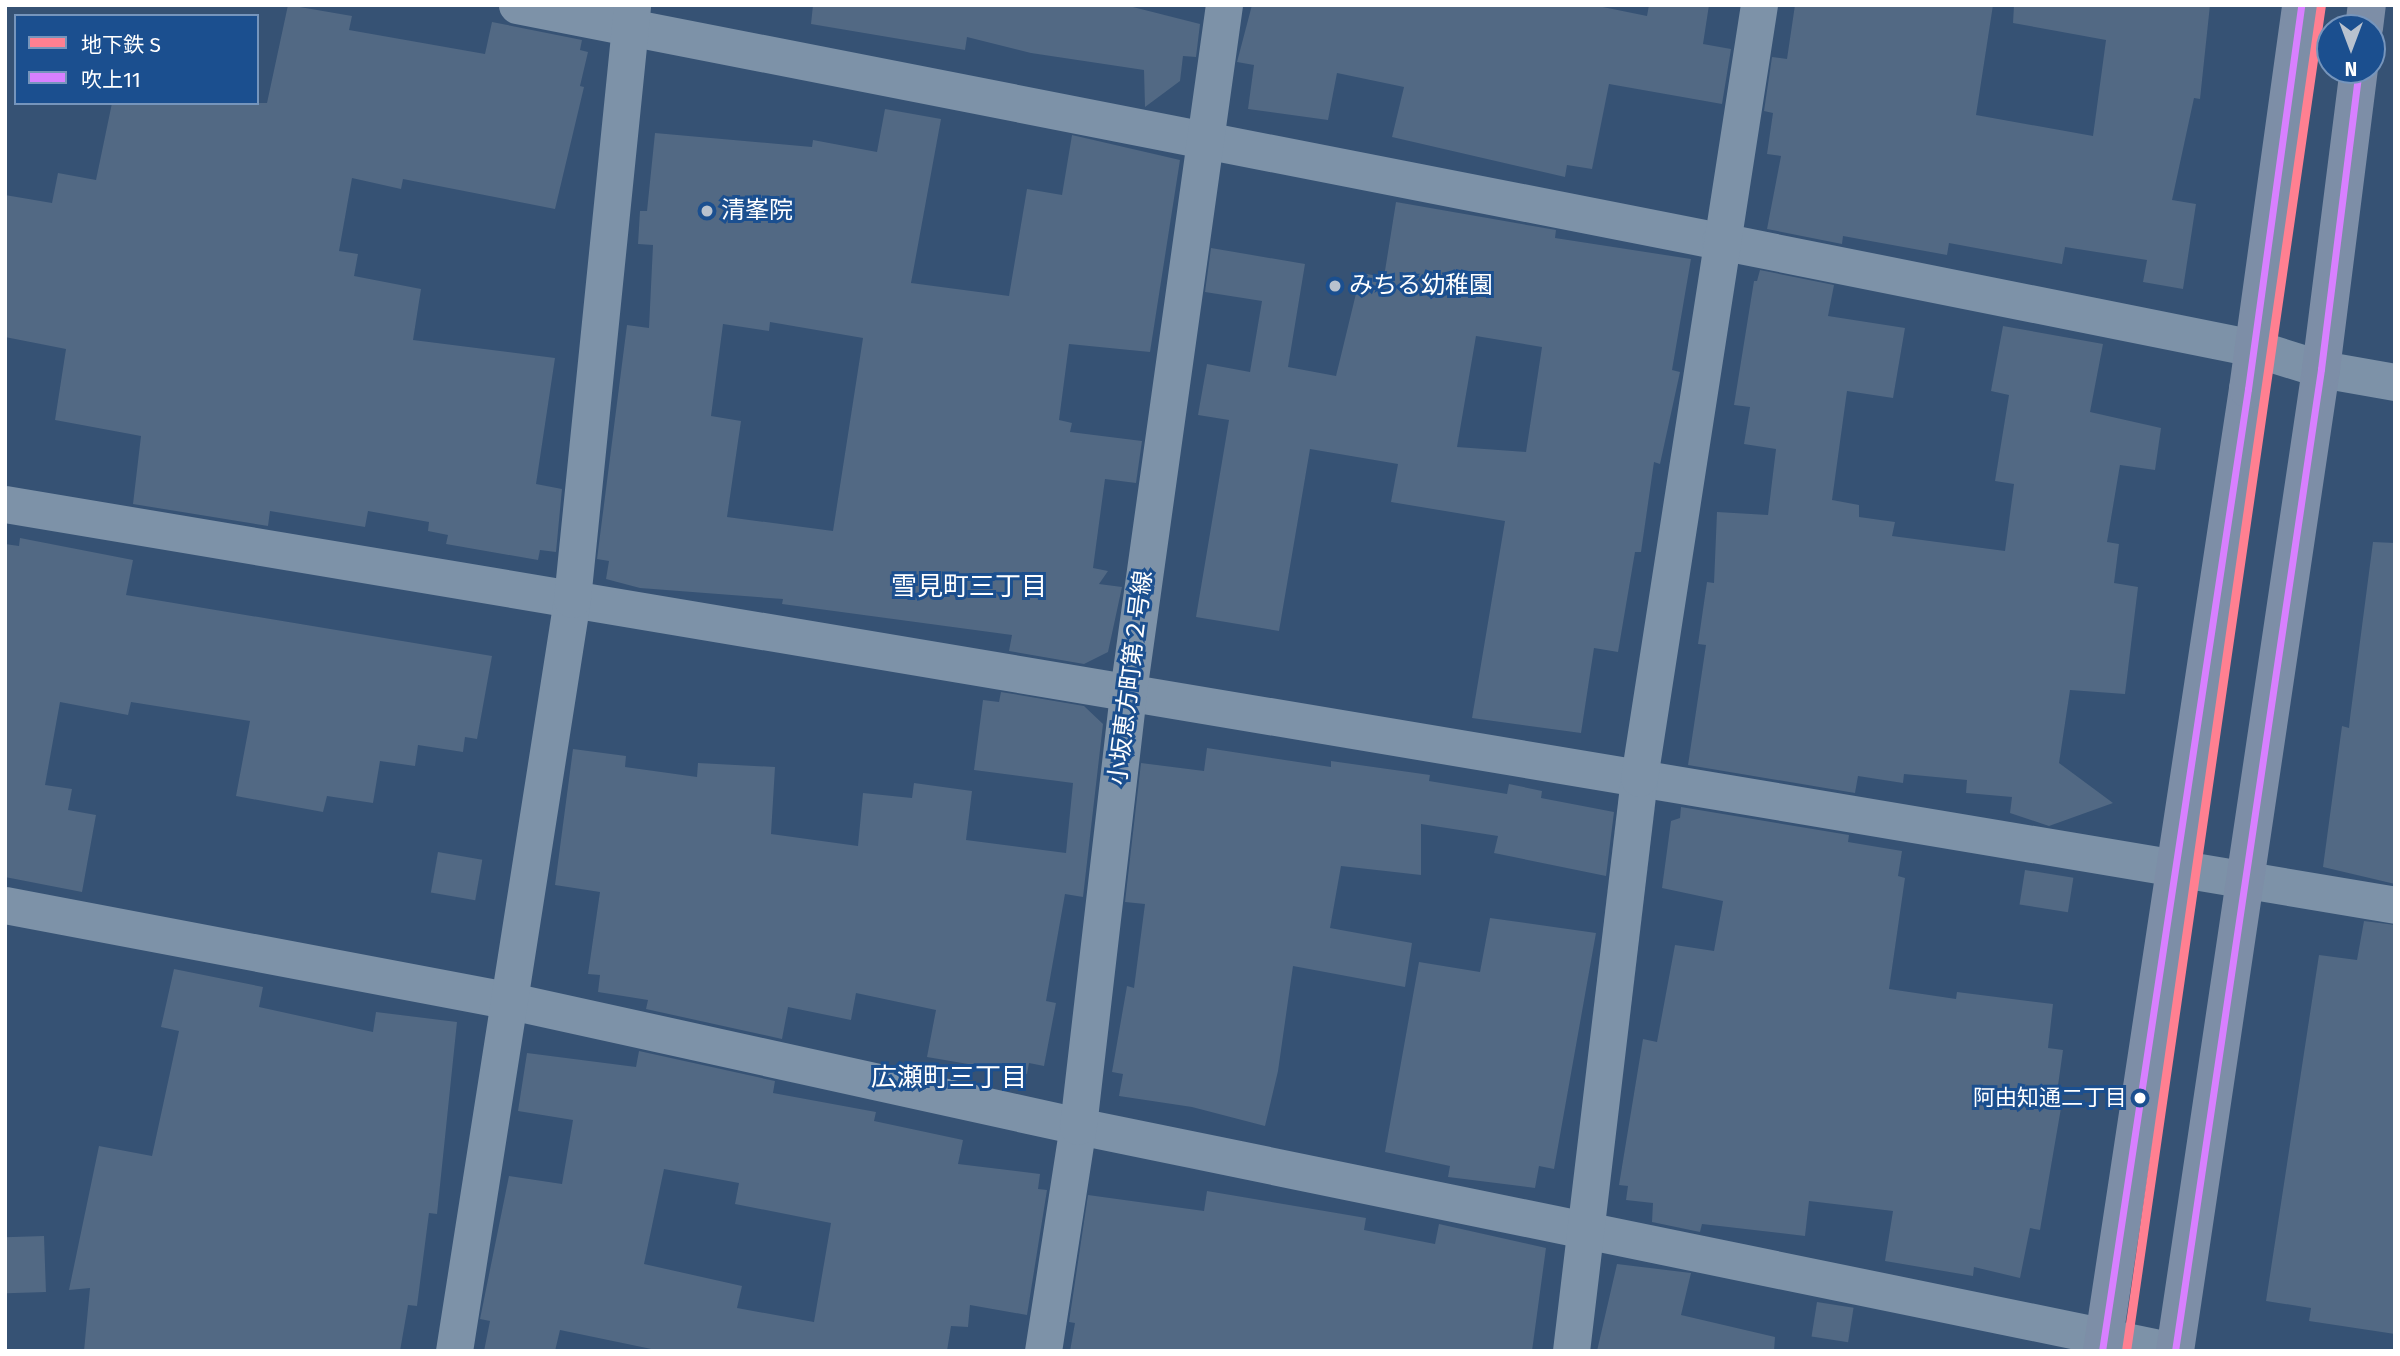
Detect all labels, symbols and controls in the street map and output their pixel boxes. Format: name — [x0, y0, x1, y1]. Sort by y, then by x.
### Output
legend — [14, 14, 259, 105]
north arrow — [2316, 14, 2386, 84]
text: 地下鉄 S — [81, 32, 161, 58]
text: N — [2345, 57, 2357, 80]
text: 吹上11 — [81, 67, 141, 93]
place label: 清峯院 — [721, 197, 793, 225]
marker: 清峯院 — [699, 203, 715, 219]
place label: みちる幼稚園 — [1349, 272, 1493, 300]
marker: みちる幼稚園 — [1327, 278, 1343, 294]
street label: 小坂恵方町第２号線 — [1104, 569, 1158, 787]
district label: 雪見町三丁目 — [891, 571, 1047, 603]
district label: 広瀬町三丁目 — [871, 1062, 1027, 1094]
place label: 阿由知通二丁目 — [1973, 1085, 2127, 1111]
marker: 阿由知通二丁目 — [2133, 1091, 2147, 1105]

